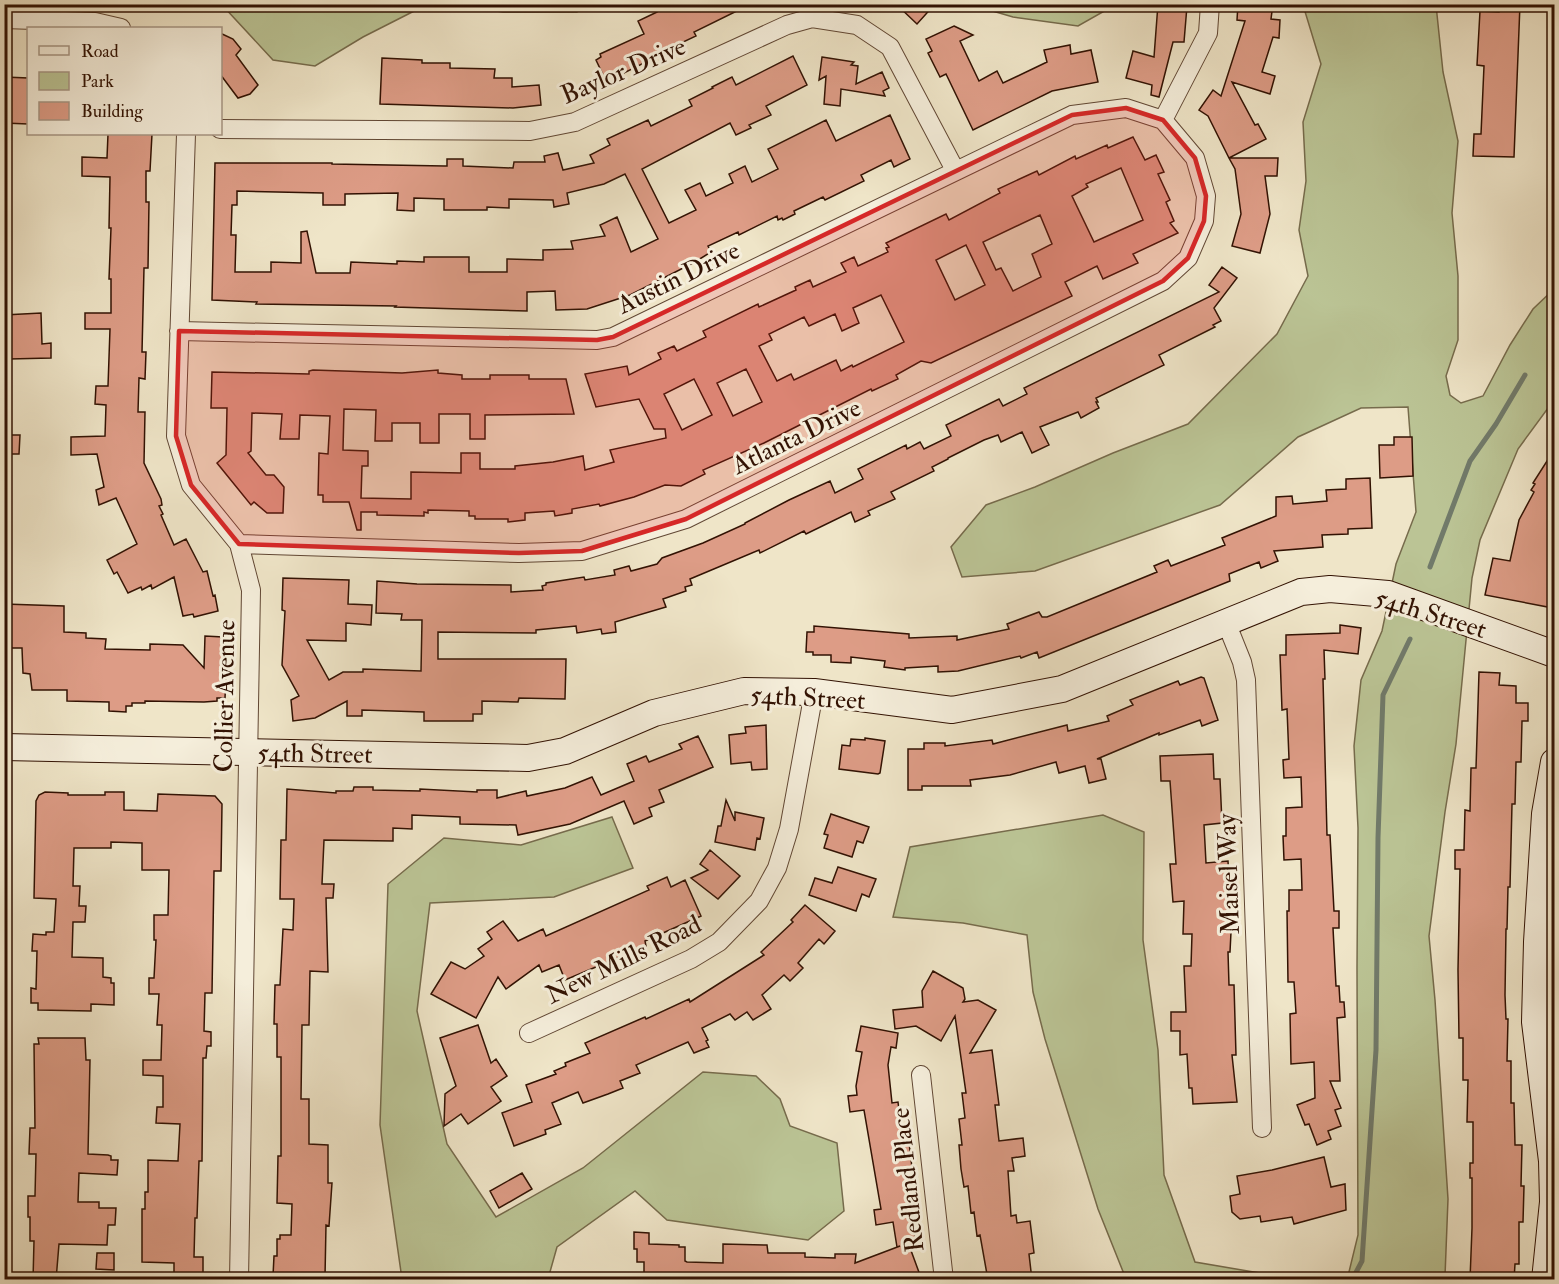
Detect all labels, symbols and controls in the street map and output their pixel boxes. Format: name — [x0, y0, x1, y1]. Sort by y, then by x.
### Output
legend — [27, 27, 222, 135]
street label: Baylor Drive — [556, 30, 691, 112]
text: Road — [81, 40, 119, 63]
text: Park — [81, 70, 114, 93]
text: Building — [81, 100, 144, 123]
street label: Austin Drive — [611, 234, 745, 322]
street label: Atlanta Drive — [726, 392, 866, 482]
street label: 54th Street — [1371, 582, 1490, 646]
street label: Collier Avenue — [208, 619, 242, 773]
street label: 54th Street — [750, 679, 866, 717]
street label: 54th Street — [257, 737, 373, 771]
street label: Maisel Way — [1211, 813, 1247, 935]
street label: New Mills Road — [540, 908, 707, 1011]
street label: Redland Place — [884, 1106, 931, 1254]

